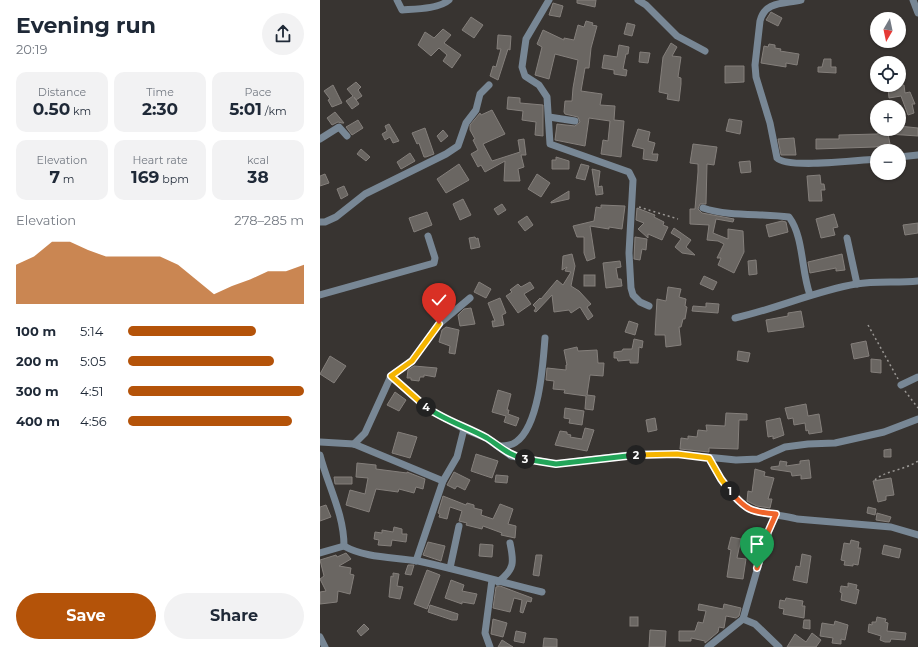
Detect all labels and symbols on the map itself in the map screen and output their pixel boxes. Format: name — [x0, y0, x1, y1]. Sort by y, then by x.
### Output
north arrow — [870, 12, 906, 48]
pin — [422, 283, 456, 324]
pin: 4 — [416, 397, 436, 417]
pin: 2 — [626, 445, 646, 465]
pin: 3 — [515, 449, 535, 469]
pin: 1 — [720, 481, 740, 501]
pin — [740, 527, 774, 568]

